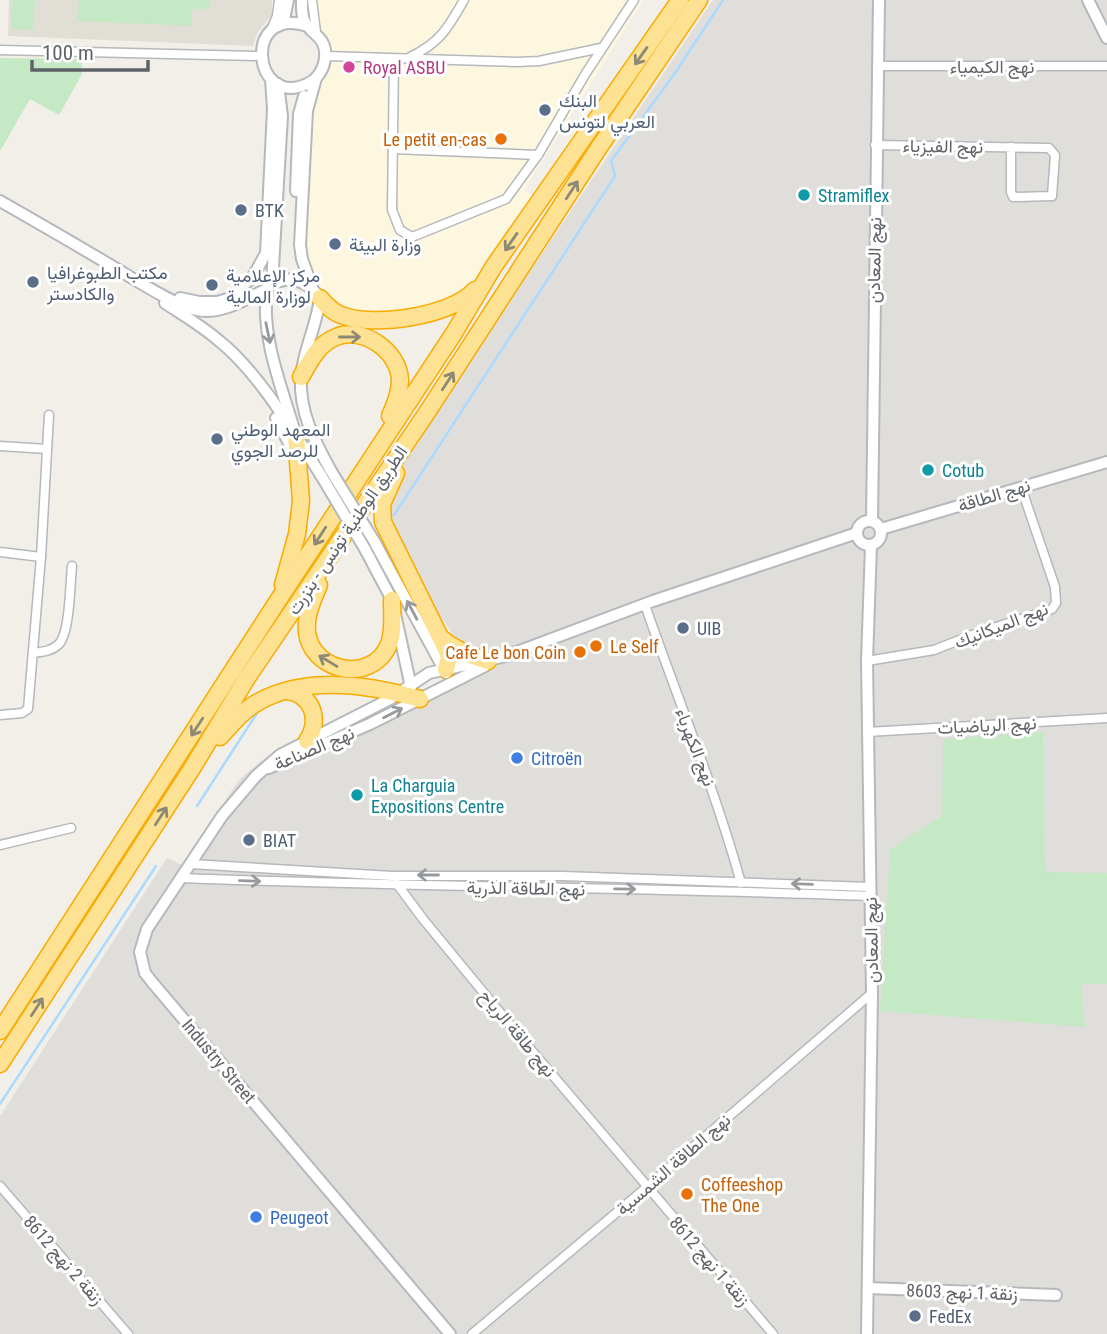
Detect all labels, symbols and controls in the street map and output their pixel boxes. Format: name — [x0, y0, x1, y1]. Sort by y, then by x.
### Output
scale bar — [32, 28, 147, 72]
text: 100 m — [42, 41, 94, 65]
one-way arrow — [634, 46, 648, 65]
street label: نهج الكيمياء — [950, 56, 1034, 79]
place label: Royal ASBU — [363, 57, 445, 78]
marker: Royal ASBU — [341, 59, 357, 75]
place label: البنك العربي لتونس — [559, 90, 655, 137]
marker: البنك العربي لتونس — [537, 102, 553, 118]
place label: Le petit en-cas — [383, 129, 487, 150]
marker: Le petit en-cas — [493, 131, 509, 147]
street label: نهج الفيزياء — [902, 135, 983, 159]
one-way arrow — [565, 181, 579, 200]
place label: Stramiflex — [818, 185, 890, 206]
marker: Stramiflex — [796, 187, 812, 203]
place label: BTK — [255, 200, 284, 221]
marker: BTK — [233, 202, 249, 218]
street label: نهج المعادن — [863, 217, 887, 303]
one-way arrow — [504, 232, 518, 251]
place label: وزارة البيئة — [349, 234, 421, 256]
marker: وزارة البيئة — [327, 236, 343, 252]
place label: مكتب الطبوغرافيا والكادستر — [46, 262, 168, 305]
place label: مركز الإعلامية لوزارة المالية — [226, 265, 320, 308]
marker: مكتب الطبوغرافيا والكادستر — [25, 274, 41, 290]
marker: مركز الإعلامية لوزارة المالية — [204, 277, 220, 293]
one-way arrow — [261, 321, 275, 344]
one-way arrow — [338, 330, 361, 344]
one-way arrow — [441, 372, 455, 391]
place label: المعهد الوطني للرصد الجوي — [231, 419, 330, 466]
marker: المعهد الوطني للرصد الجوي — [209, 431, 225, 447]
street label: الطريق الوطنية تونس - بنزرت — [283, 441, 412, 619]
place label: Cotub — [942, 460, 984, 481]
marker: Cotub — [920, 462, 936, 478]
street label: نهج الطاقة — [955, 474, 1033, 518]
one-way arrow — [313, 526, 328, 545]
street label: نهج الميكانيك — [951, 598, 1052, 654]
one-way arrow — [404, 600, 418, 621]
place label: UIB — [697, 618, 721, 639]
marker: UIB — [675, 620, 691, 636]
place label: Le Self — [610, 636, 659, 657]
marker: Le Self — [588, 638, 604, 654]
place label: Cafe Le bon Coin — [445, 642, 566, 663]
marker: Cafe Le bon Coin — [572, 644, 588, 660]
one-way arrow — [319, 654, 338, 669]
one-way arrow — [382, 705, 403, 719]
street label: نهج الكهرباء — [670, 705, 720, 790]
street label: نهج الرياضيات — [937, 712, 1037, 740]
one-way arrow — [189, 717, 204, 736]
street label: نهج الصناعة — [271, 722, 358, 776]
place label: Citroën — [531, 748, 582, 769]
marker: Citroën — [509, 750, 525, 766]
place label: La Charguia Expositions Centre — [371, 775, 504, 817]
marker: La Charguia Expositions Centre — [349, 787, 365, 803]
one-way arrow — [154, 807, 168, 826]
place label: BIAT — [263, 830, 296, 851]
marker: BIAT — [241, 832, 257, 848]
one-way arrow — [417, 868, 440, 882]
one-way arrow — [239, 874, 262, 887]
street label: نهج الطاقة الذرية — [467, 876, 585, 902]
one-way arrow — [791, 878, 814, 891]
one-way arrow — [613, 882, 636, 896]
street label: نهج المعادن — [860, 897, 884, 983]
street label: نهج طاقة الرياح — [474, 985, 561, 1082]
one-way arrow — [30, 998, 45, 1017]
street label: Industry Street — [178, 1014, 260, 1108]
street label: نهج الطاقة الشمسية — [612, 1109, 736, 1221]
place label: Coffeeshop The One — [701, 1174, 783, 1216]
marker: Coffeeshop The One — [679, 1186, 695, 1202]
place label: Peugeot — [270, 1207, 329, 1228]
marker: Peugeot — [248, 1209, 264, 1225]
street label: زنقة 2 نهج 8612 — [18, 1211, 109, 1310]
street label: زنقة 1 نهج 8612 — [664, 1212, 755, 1311]
street label: زنقة 1 نهج 8603 — [906, 1280, 1018, 1306]
place label: FedEx — [929, 1306, 972, 1327]
marker: FedEx — [907, 1308, 923, 1324]

